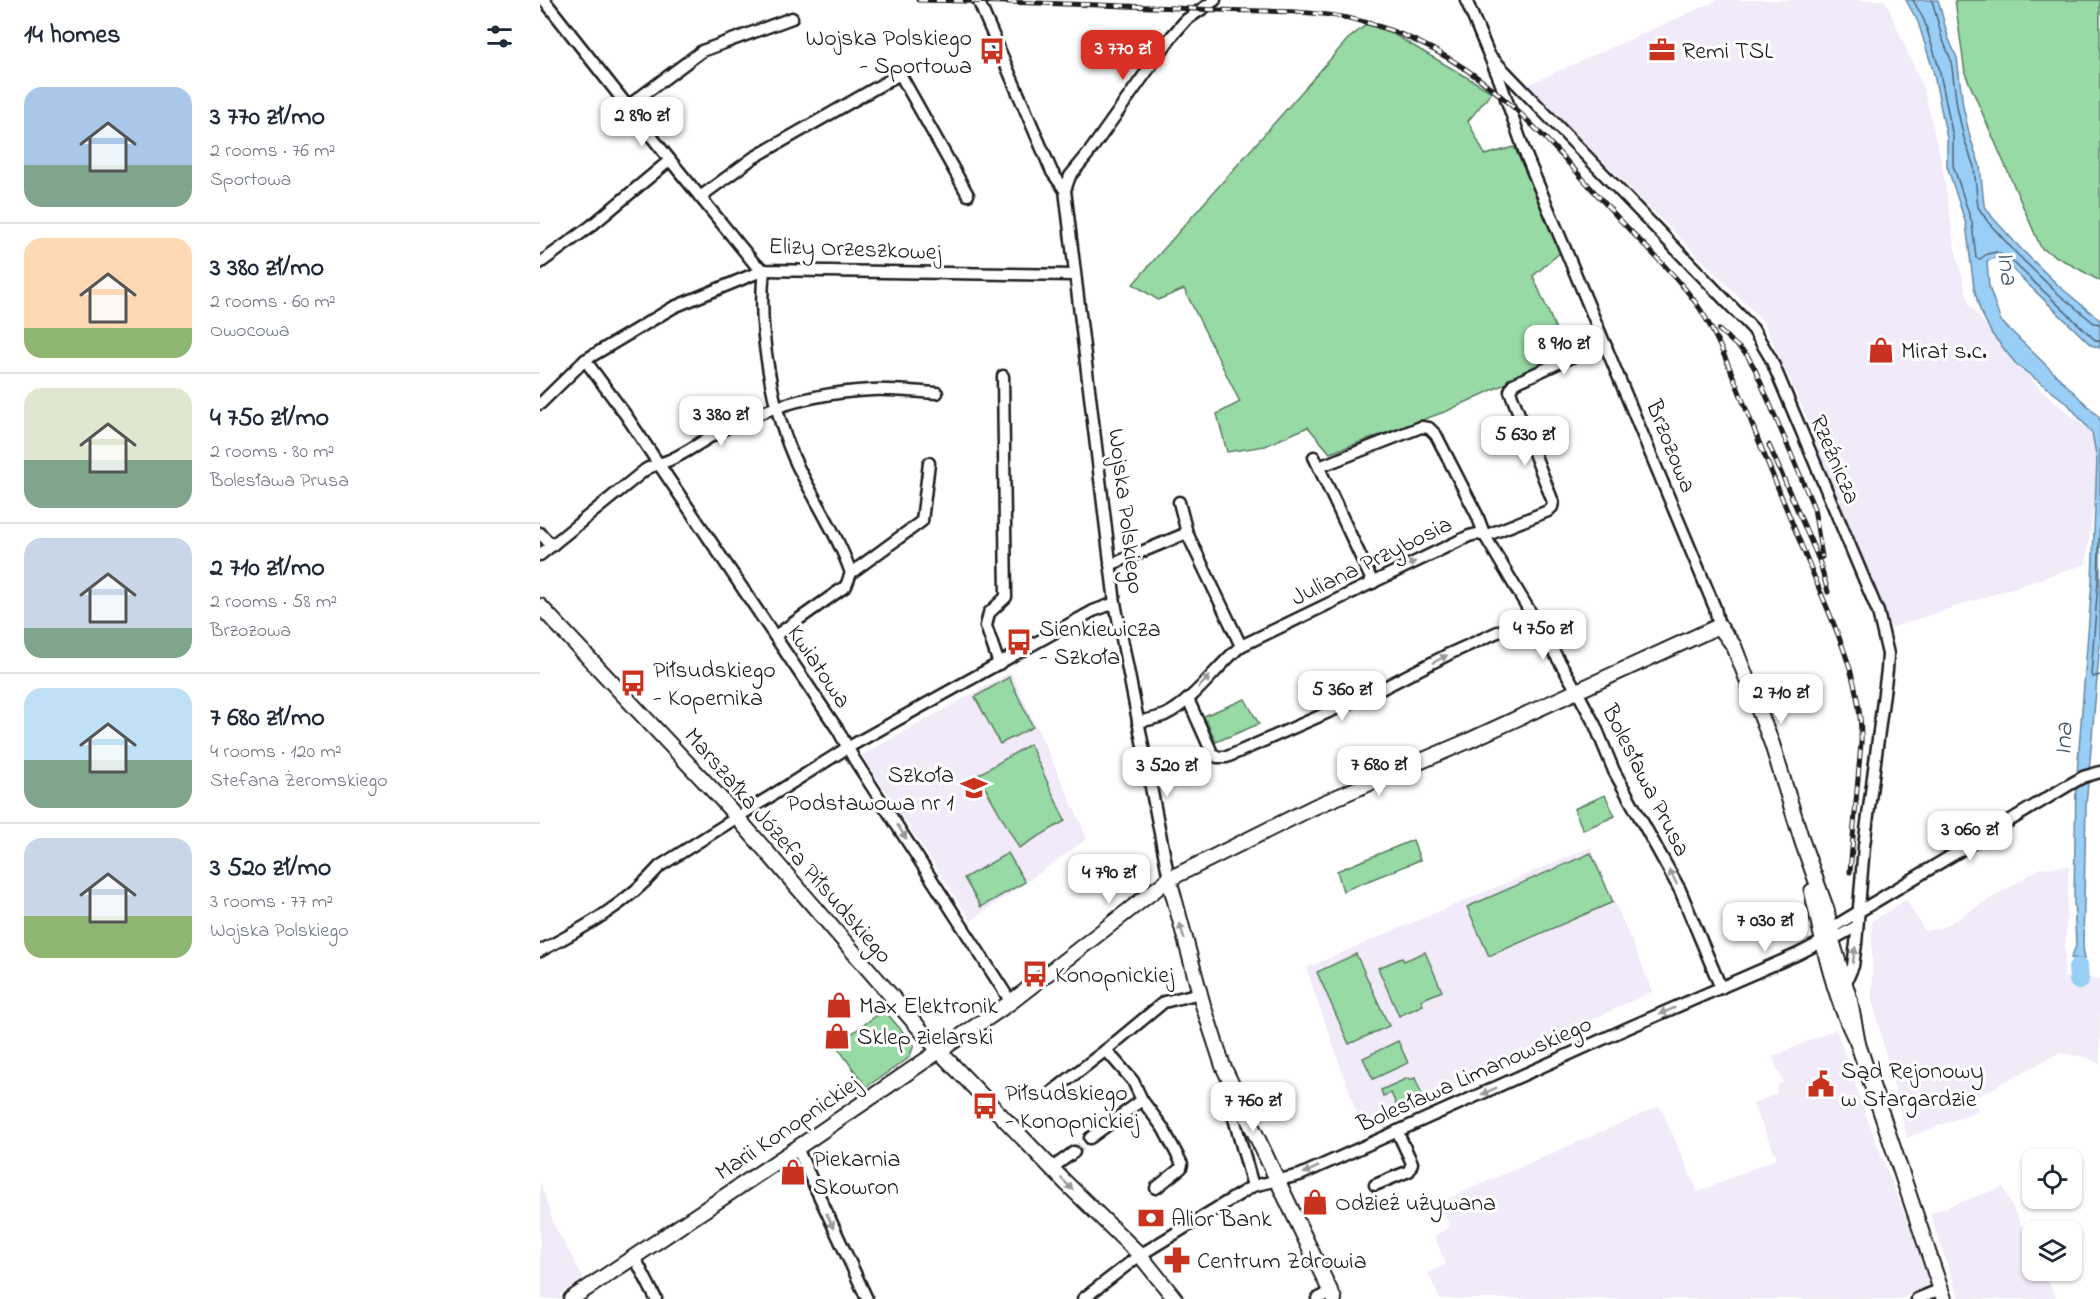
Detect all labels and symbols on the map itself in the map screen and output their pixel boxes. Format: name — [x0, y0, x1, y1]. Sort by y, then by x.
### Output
place label: Wojska Polskiego - Sportowa — [806, 22, 972, 85]
pin: 3 770 zł — [1061, 30, 1185, 81]
office icon: Remi TSL — [1647, 35, 1677, 65]
place label: Remi TSL — [1682, 35, 1773, 70]
bus stop icon: Wojska Polskiego - Sportowa — [977, 36, 1007, 66]
pin: 2 890 zł — [580, 97, 704, 148]
street label: Elizy Orzeszkowej — [768, 230, 943, 272]
water label: Ina — [1985, 250, 2027, 288]
pin: 8 910 zł — [1502, 325, 1626, 376]
shop icon: Mirat s.c. — [1866, 335, 1896, 365]
place label: Mirat s.c. — [1901, 335, 1987, 370]
street label: Brzozowa — [1635, 394, 1704, 499]
pin: 3 380 zł — [659, 396, 783, 447]
street label: Rzeźnicza — [1799, 410, 1868, 510]
pin: 5 630 zł — [1463, 416, 1587, 467]
street label: Wojska Polskiego — [1097, 427, 1152, 596]
street label: Juliana Przybosia — [1286, 508, 1459, 617]
one-way arrow — [1400, 561, 1417, 570]
pin: 4 750 zł — [1481, 610, 1605, 661]
place label: Sienkiewicza - Szkoła — [1039, 613, 1161, 676]
street label: Kwiatowa — [777, 619, 859, 716]
bus stop icon: Sienkiewicza - Szkoła — [1004, 627, 1034, 657]
place label: Piłsudskiego - Kopernika — [653, 654, 776, 717]
one-way arrow — [1431, 654, 1448, 663]
bus stop icon: Piłsudskiego - Kopernika — [618, 668, 648, 698]
pin: 5 360 zł — [1280, 671, 1404, 722]
one-way arrow — [1197, 674, 1211, 689]
pin: 2 710 zł — [1719, 674, 1843, 725]
street label: Bolesława Prusa — [1591, 698, 1698, 863]
street label: Marszałka Józefa Piłsudskiego — [675, 721, 900, 972]
water label: Ina — [2045, 721, 2085, 757]
pin: 7 680 zł — [1317, 746, 1441, 797]
pin: 3 520 zł — [1105, 747, 1229, 798]
place label: Szkoła Podstawowa nr 1 — [787, 759, 954, 822]
school or university icon: Szkoła Podstawowa nr 1 — [959, 773, 989, 803]
pin: 3 060 zł — [1908, 811, 2032, 862]
one-way arrow — [896, 824, 907, 840]
pin: 4 790 zł — [1047, 854, 1171, 905]
one-way arrow — [1668, 868, 1678, 885]
pin: 7 030 zł — [1703, 902, 1827, 953]
one-way arrow — [1177, 922, 1186, 940]
one-way arrow — [1850, 945, 1859, 964]
bus stop icon: Konopnickiej — [1020, 959, 1050, 989]
place label: Konopnickiej — [1055, 959, 1175, 994]
shop icon: Max Elektronik — [824, 990, 854, 1020]
place label: Max Elektronik — [859, 990, 998, 1025]
one-way arrow — [1658, 1007, 1676, 1016]
street label: Bolesława Limanowskiego — [1351, 1008, 1598, 1143]
shop icon: Sklep zielarski — [822, 1021, 852, 1051]
place label: Sklep zielarski — [857, 1021, 993, 1056]
place label: Sąd Rejonowy w Stargardzie — [1841, 1055, 1984, 1118]
street label: Marii Konopnickiej — [709, 1067, 869, 1191]
public building icon: Sąd Rejonowy w Stargardzie — [1806, 1069, 1836, 1099]
place label: Piłsudskiego - Konopnickiej — [1005, 1077, 1140, 1140]
pin: 7 760 zł — [1191, 1082, 1315, 1133]
one-way arrow — [1480, 1086, 1497, 1095]
bus stop icon: Piłsudskiego - Konopnickiej — [970, 1091, 1000, 1121]
place label: Piekarnia Skowron — [813, 1143, 901, 1206]
shop icon: Piekarnia Skowron — [778, 1157, 808, 1187]
one-way arrow — [1301, 1165, 1319, 1175]
one-way arrow — [1060, 1176, 1074, 1190]
shop icon: Odzież używana — [1300, 1187, 1330, 1217]
place label: Odzież używana — [1335, 1187, 1496, 1223]
bank icon: Alior Bank — [1136, 1203, 1166, 1233]
place label: Alior Bank — [1171, 1203, 1272, 1238]
one-way arrow — [826, 1212, 835, 1229]
pharmacy icon: Centrum Zdrowia — [1162, 1245, 1192, 1275]
place label: Centrum Zdrowia — [1197, 1245, 1367, 1280]

